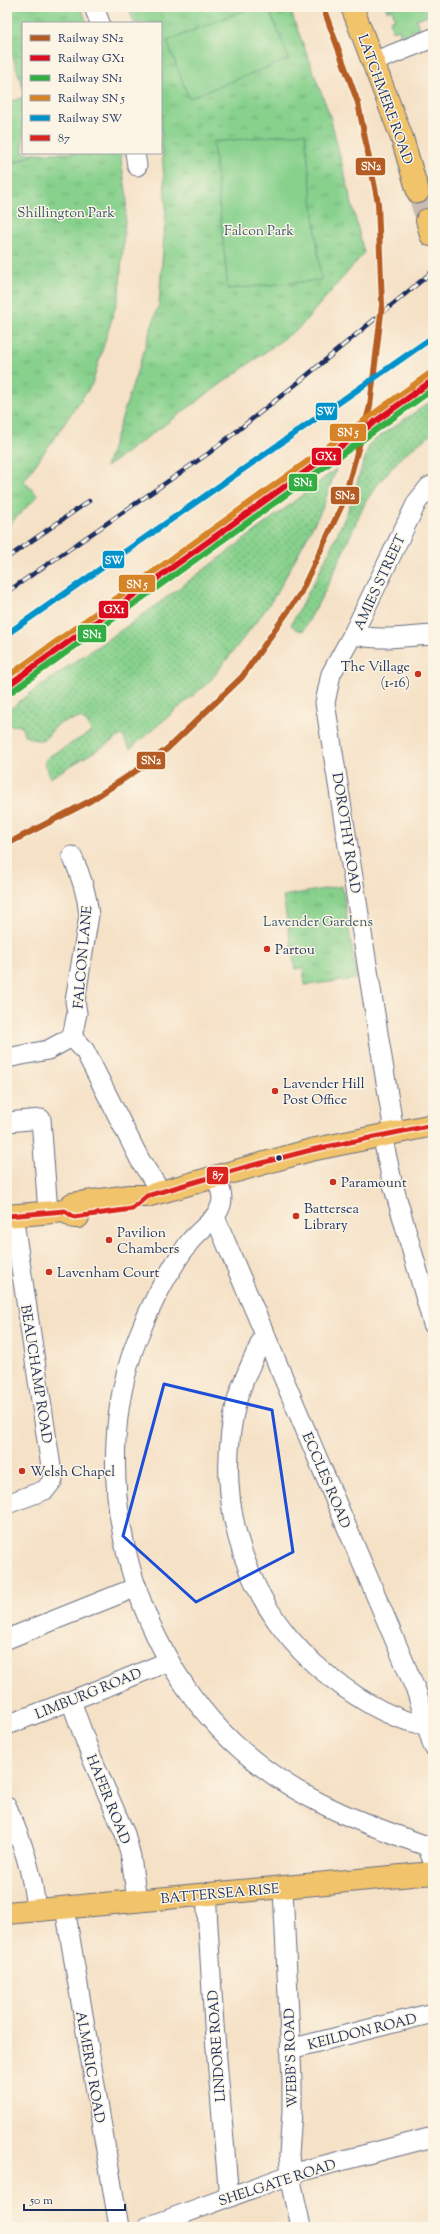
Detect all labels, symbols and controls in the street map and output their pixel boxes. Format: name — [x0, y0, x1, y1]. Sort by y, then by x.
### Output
legend — [22, 22, 162, 154]
text: Railway SN2 — [58, 30, 124, 48]
street label: LATCHMERE ROAD — [351, 32, 417, 167]
text: Railway GX1 — [58, 50, 125, 68]
text: Railway SN1 — [58, 70, 122, 88]
text: Railway SN 5 — [58, 90, 125, 108]
text: Railway SW — [58, 110, 123, 128]
text: 87 — [58, 130, 70, 148]
line badge: SN2 — [355, 157, 386, 176]
text: SN2 — [361, 159, 382, 175]
park label: Shillington Park — [17, 204, 115, 224]
park label: Falcon Park — [224, 222, 294, 242]
line badge: SW — [315, 402, 338, 421]
text: SW — [317, 404, 336, 420]
line badge: SN 5 — [329, 423, 367, 442]
text: SN 5 — [337, 425, 359, 441]
line badge: GX1 — [311, 447, 342, 466]
text: GX1 — [316, 449, 337, 465]
line badge: SN1 — [288, 473, 318, 492]
text: SN1 — [294, 475, 313, 491]
line badge: SN2 — [330, 486, 360, 505]
text: SN2 — [335, 488, 356, 504]
street label: AMIES STREET — [350, 532, 412, 634]
line badge: SW — [102, 550, 125, 569]
text: SW — [105, 553, 124, 569]
line badge: SN 5 — [118, 574, 156, 593]
text: SN 5 — [126, 577, 148, 593]
line badge: GX1 — [98, 600, 129, 619]
text: GX1 — [104, 602, 125, 618]
line badge: SN1 — [77, 624, 107, 643]
text: SN1 — [83, 627, 102, 643]
place label: The Village (1-16) — [341, 658, 410, 694]
marker: The Village (1-16) — [413, 669, 423, 679]
line badge: SN2 — [136, 751, 166, 770]
text: SN2 — [141, 753, 162, 769]
street label: DOROTHY ROAD — [326, 772, 364, 895]
street label: FALCON LANE — [70, 904, 99, 1010]
park label: Lavender Gardens — [263, 913, 373, 933]
place label: Partou — [275, 941, 315, 961]
marker: Partou — [262, 944, 272, 954]
place label: Lavender Hill Post Office — [283, 1075, 365, 1111]
marker: Lavender Hill Post Office — [270, 1086, 280, 1096]
unlabelled marker — [274, 1153, 284, 1163]
line badge: 87 — [206, 1166, 229, 1185]
text: 87 — [212, 1168, 224, 1184]
place label: Paramount — [341, 1174, 407, 1194]
marker: Paramount — [328, 1177, 338, 1187]
place label: Battersea Library — [304, 1200, 360, 1236]
marker: Battersea Library — [291, 1211, 301, 1221]
place label: Pavilion Chambers — [117, 1224, 179, 1260]
marker: Pavilion Chambers — [104, 1235, 114, 1245]
place label: Lavenham Court — [57, 1264, 160, 1284]
marker: Lavenham Court — [44, 1267, 54, 1277]
street label: BEAUCHAMP ROAD — [14, 1304, 56, 1445]
street label: ECCLES ROAD — [296, 1430, 354, 1532]
place label: Welsh Chapel — [30, 1463, 115, 1483]
marker: Welsh Chapel — [17, 1466, 27, 1476]
street label: LIMBURG ROAD — [32, 1664, 145, 1725]
street label: HAFER ROAD — [80, 1752, 134, 1848]
street label: BATTERSEA RISE — [160, 1880, 281, 1910]
street label: LINDORE ROAD — [204, 1989, 232, 2102]
street label: WEBB'S ROAD — [280, 2008, 304, 2108]
street label: ALMERIC ROAD — [69, 2010, 109, 2125]
street label: KEILDON ROAD — [306, 2010, 419, 2056]
street label: SHELGATE ROAD — [216, 2155, 339, 2212]
scale bar — [24, 2186, 125, 2212]
text: 50 m — [29, 2192, 53, 2210]

